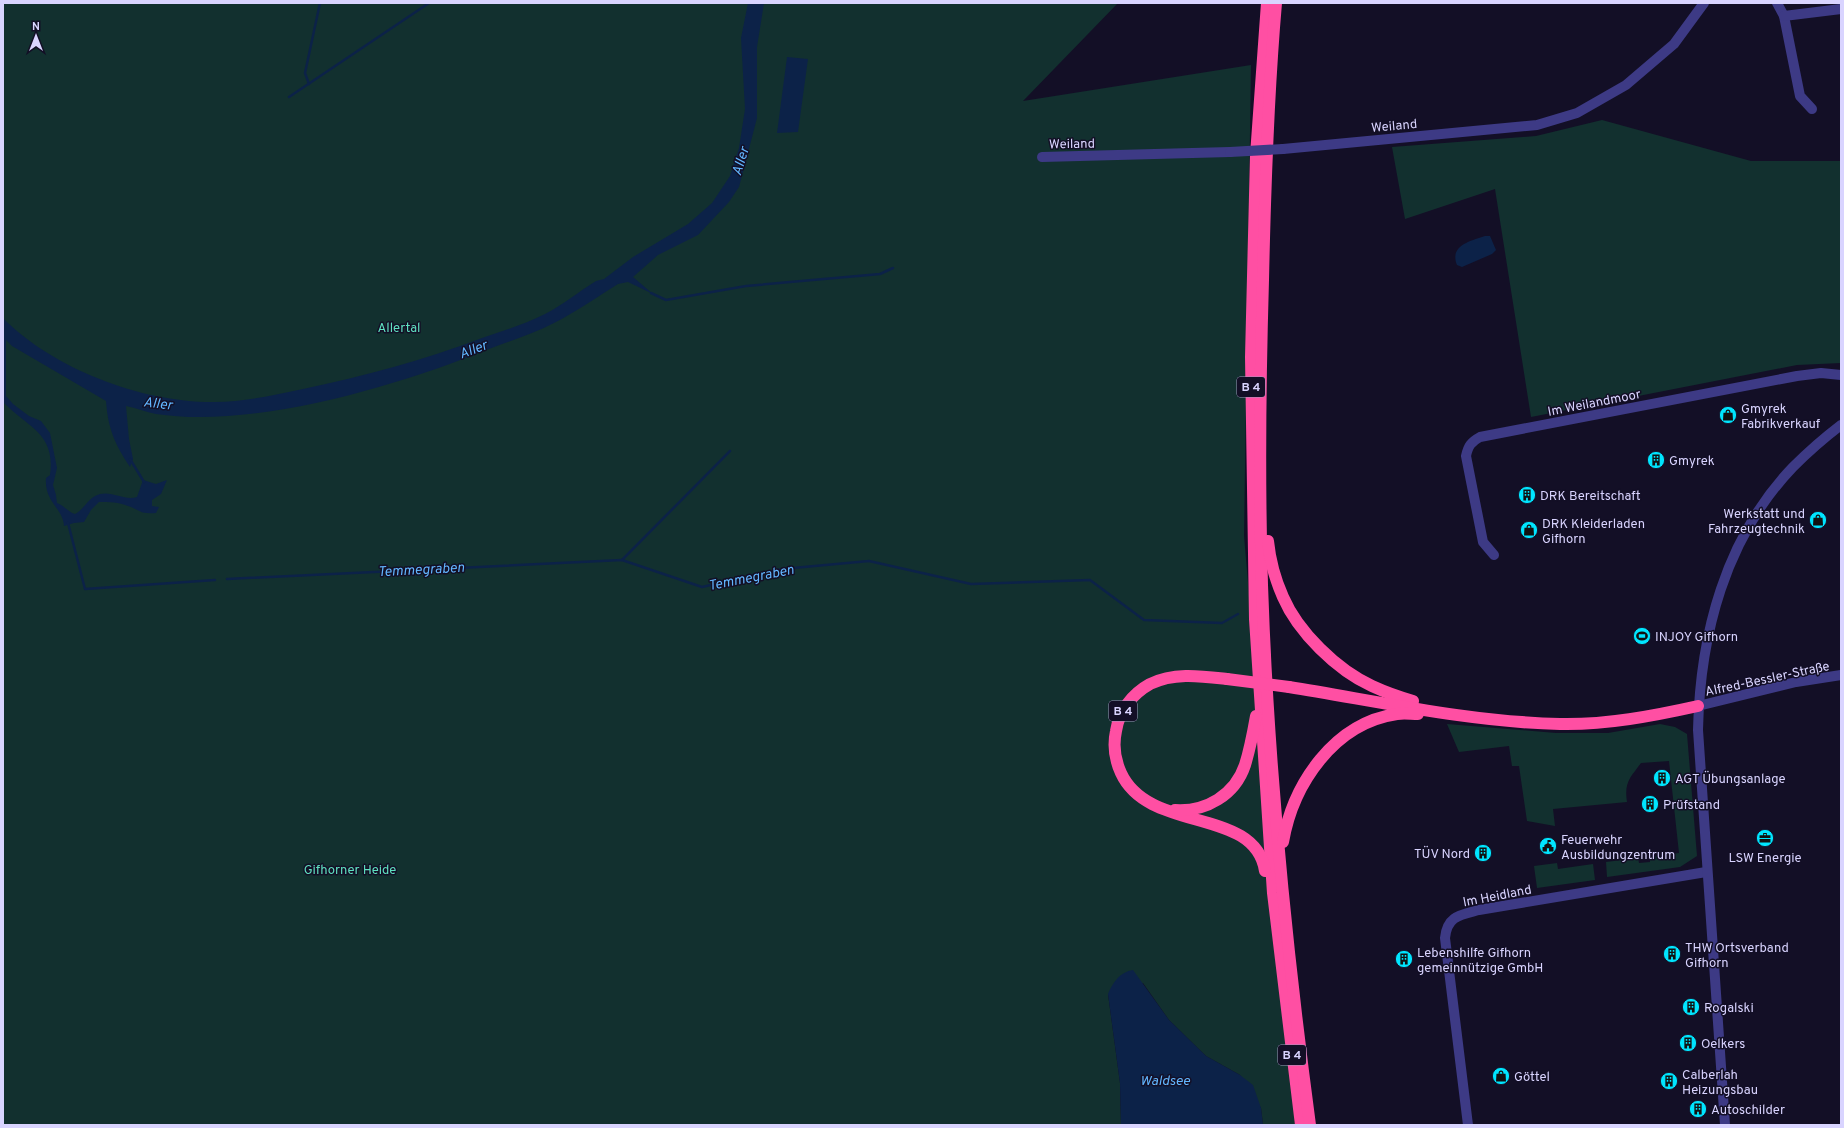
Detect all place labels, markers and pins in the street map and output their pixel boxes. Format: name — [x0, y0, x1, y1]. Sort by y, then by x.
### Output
place label: Gmyrek Fabrikverkauf — [1741, 402, 1821, 433]
shop icon: Gmyrek Fabrikverkauf — [1718, 405, 1738, 425]
building icon: Gmyrek — [1646, 450, 1666, 470]
place label: Gmyrek — [1669, 454, 1715, 470]
building icon: DRK Bereitschaft — [1517, 485, 1537, 505]
place label: DRK Bereitschaft — [1540, 489, 1641, 505]
place label: Werkstatt und Fahrzeugtechnik — [1708, 507, 1805, 538]
shop icon: Werkstatt und Fahrzeugtechnik — [1808, 510, 1828, 530]
place label: DRK Kleiderladen Gifhorn — [1542, 517, 1645, 548]
shop icon: DRK Kleiderladen Gifhorn — [1519, 520, 1539, 540]
sports icon: INJOY Gifhorn — [1632, 626, 1652, 646]
place label: INJOY Gifhorn — [1655, 630, 1738, 646]
building icon: AGT Übungsanlage — [1652, 768, 1672, 788]
place label: AGT Übungsanlage — [1675, 770, 1786, 788]
building icon: Prüfstand — [1640, 794, 1660, 814]
place label: Prüfstand — [1663, 798, 1720, 814]
office icon: LSW Energie — [1755, 828, 1775, 848]
place label: Feuerwehr Ausbildungzentrum — [1561, 833, 1675, 864]
public building icon: Feuerwehr Ausbildungzentrum — [1538, 836, 1558, 856]
building icon: TÜV Nord — [1473, 843, 1493, 863]
place label: TÜV Nord — [1414, 845, 1470, 863]
place label: LSW Energie — [1728, 851, 1802, 867]
place label: THW Ortsverband Gifhorn — [1685, 941, 1789, 972]
building icon: THW Ortsverband Gifhorn — [1662, 944, 1682, 964]
place label: Lebenshilfe Gifhorn gemeinnützige GmbH — [1417, 946, 1543, 977]
building icon: Lebenshilfe Gifhorn gemeinnützige GmbH — [1394, 949, 1414, 969]
building icon: Rogalski — [1681, 997, 1701, 1017]
place label: Rogalski — [1704, 1001, 1754, 1017]
building icon: Oelkers — [1678, 1033, 1698, 1053]
place label: Oelkers — [1701, 1037, 1745, 1053]
shop icon: Göttel — [1491, 1066, 1511, 1086]
place label: Calberlah Heizungsbau — [1682, 1068, 1758, 1099]
place label: Göttel — [1514, 1070, 1550, 1086]
building icon: Calberlah Heizungsbau — [1659, 1071, 1679, 1091]
building icon: Autoschilder — [1688, 1099, 1708, 1119]
place label: Autoschilder — [1711, 1103, 1785, 1119]

